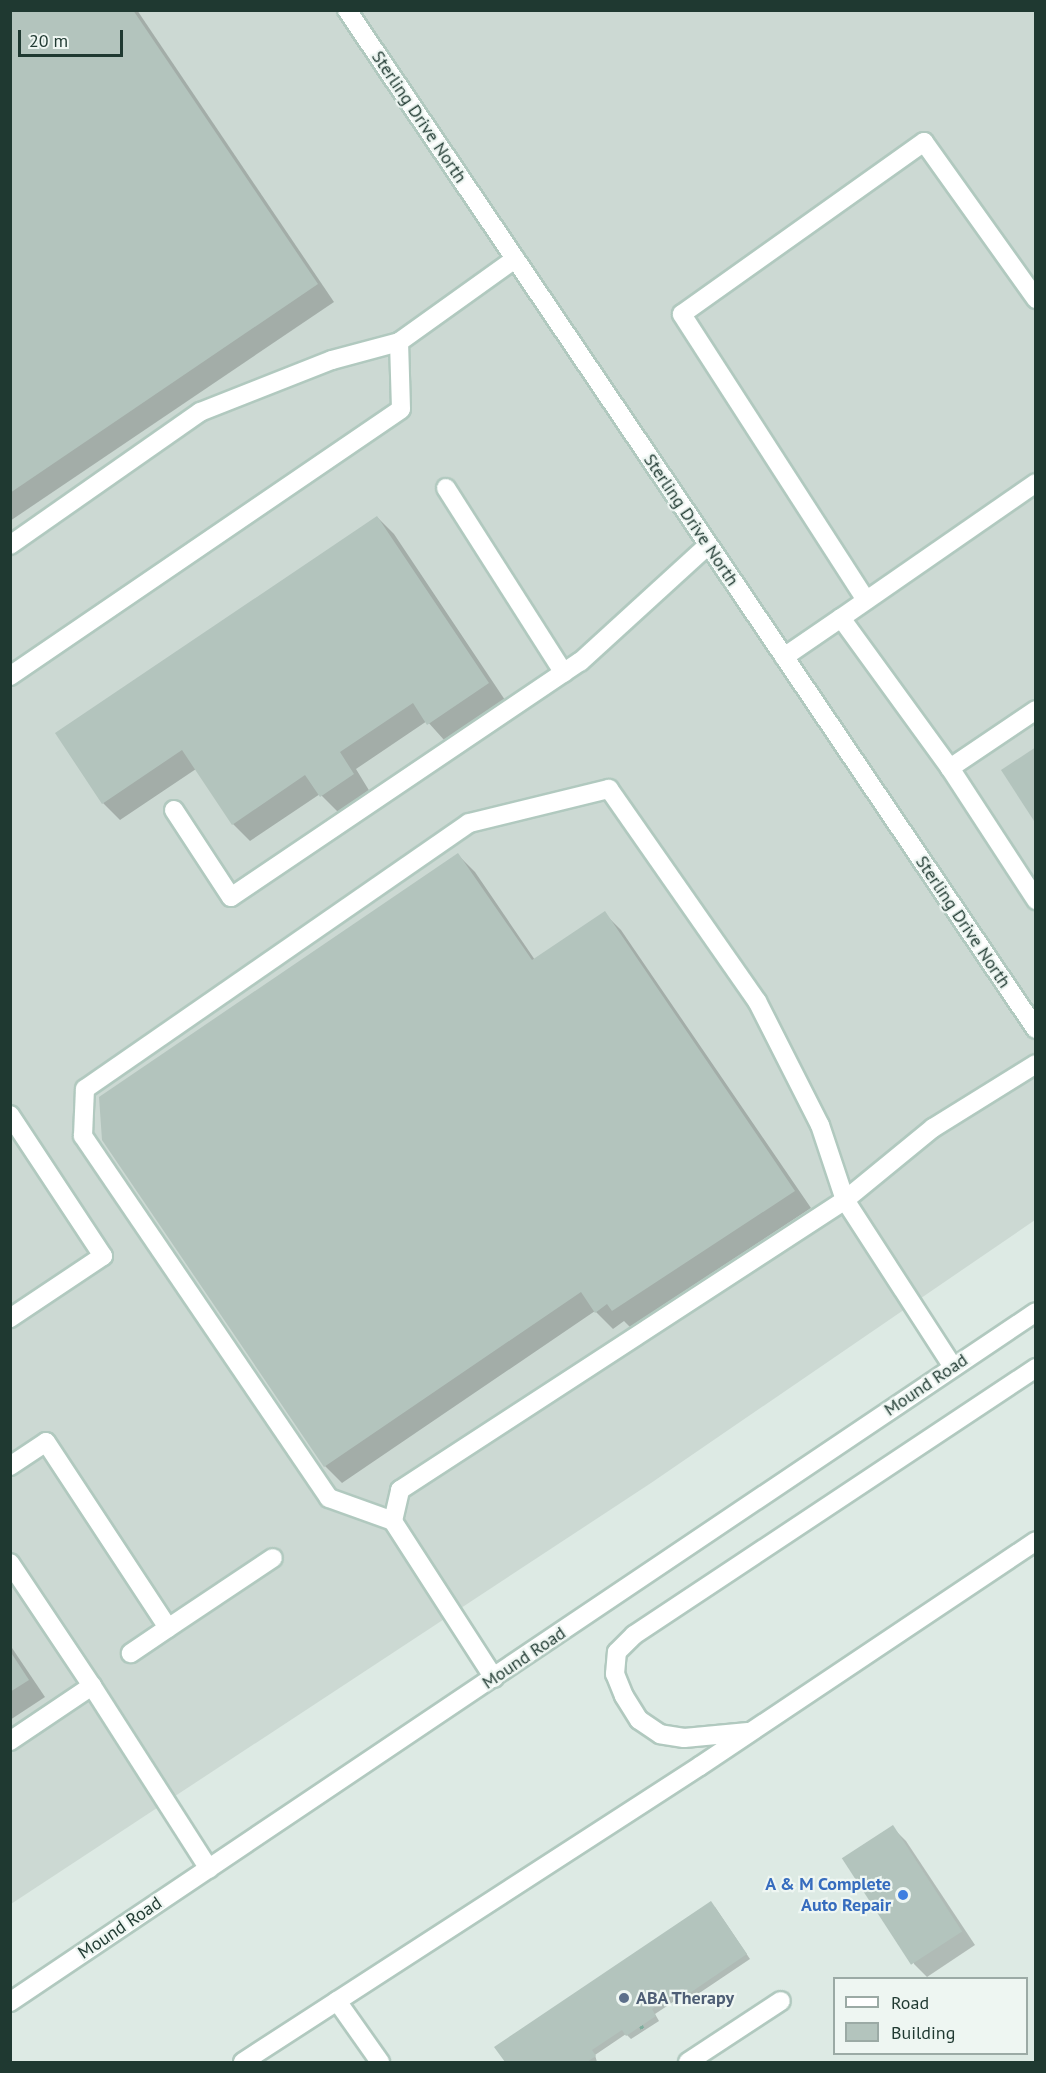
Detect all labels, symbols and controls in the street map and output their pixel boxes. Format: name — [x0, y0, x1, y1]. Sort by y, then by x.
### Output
scale bar — [21, 18, 126, 56]
text: 20 m — [29, 29, 68, 52]
street label: Sterling Drive North — [367, 47, 471, 187]
street label: Sterling Drive North — [639, 450, 743, 590]
street label: Sterling Drive North — [911, 852, 1015, 992]
street label: Mound Road — [880, 1349, 972, 1421]
street label: Mound Road — [478, 1622, 570, 1694]
place label: A & M Complete Auto Repair — [764, 1874, 891, 1916]
marker: A & M Complete Auto Repair — [896, 1888, 910, 1902]
street label: Mound Road — [74, 1892, 166, 1964]
legend — [833, 1977, 1028, 2055]
place label: ABA Therapy — [636, 1987, 736, 2009]
marker: ABA Therapy — [617, 1991, 631, 2005]
text: Road — [891, 1991, 929, 2014]
text: Building — [891, 2021, 955, 2044]

